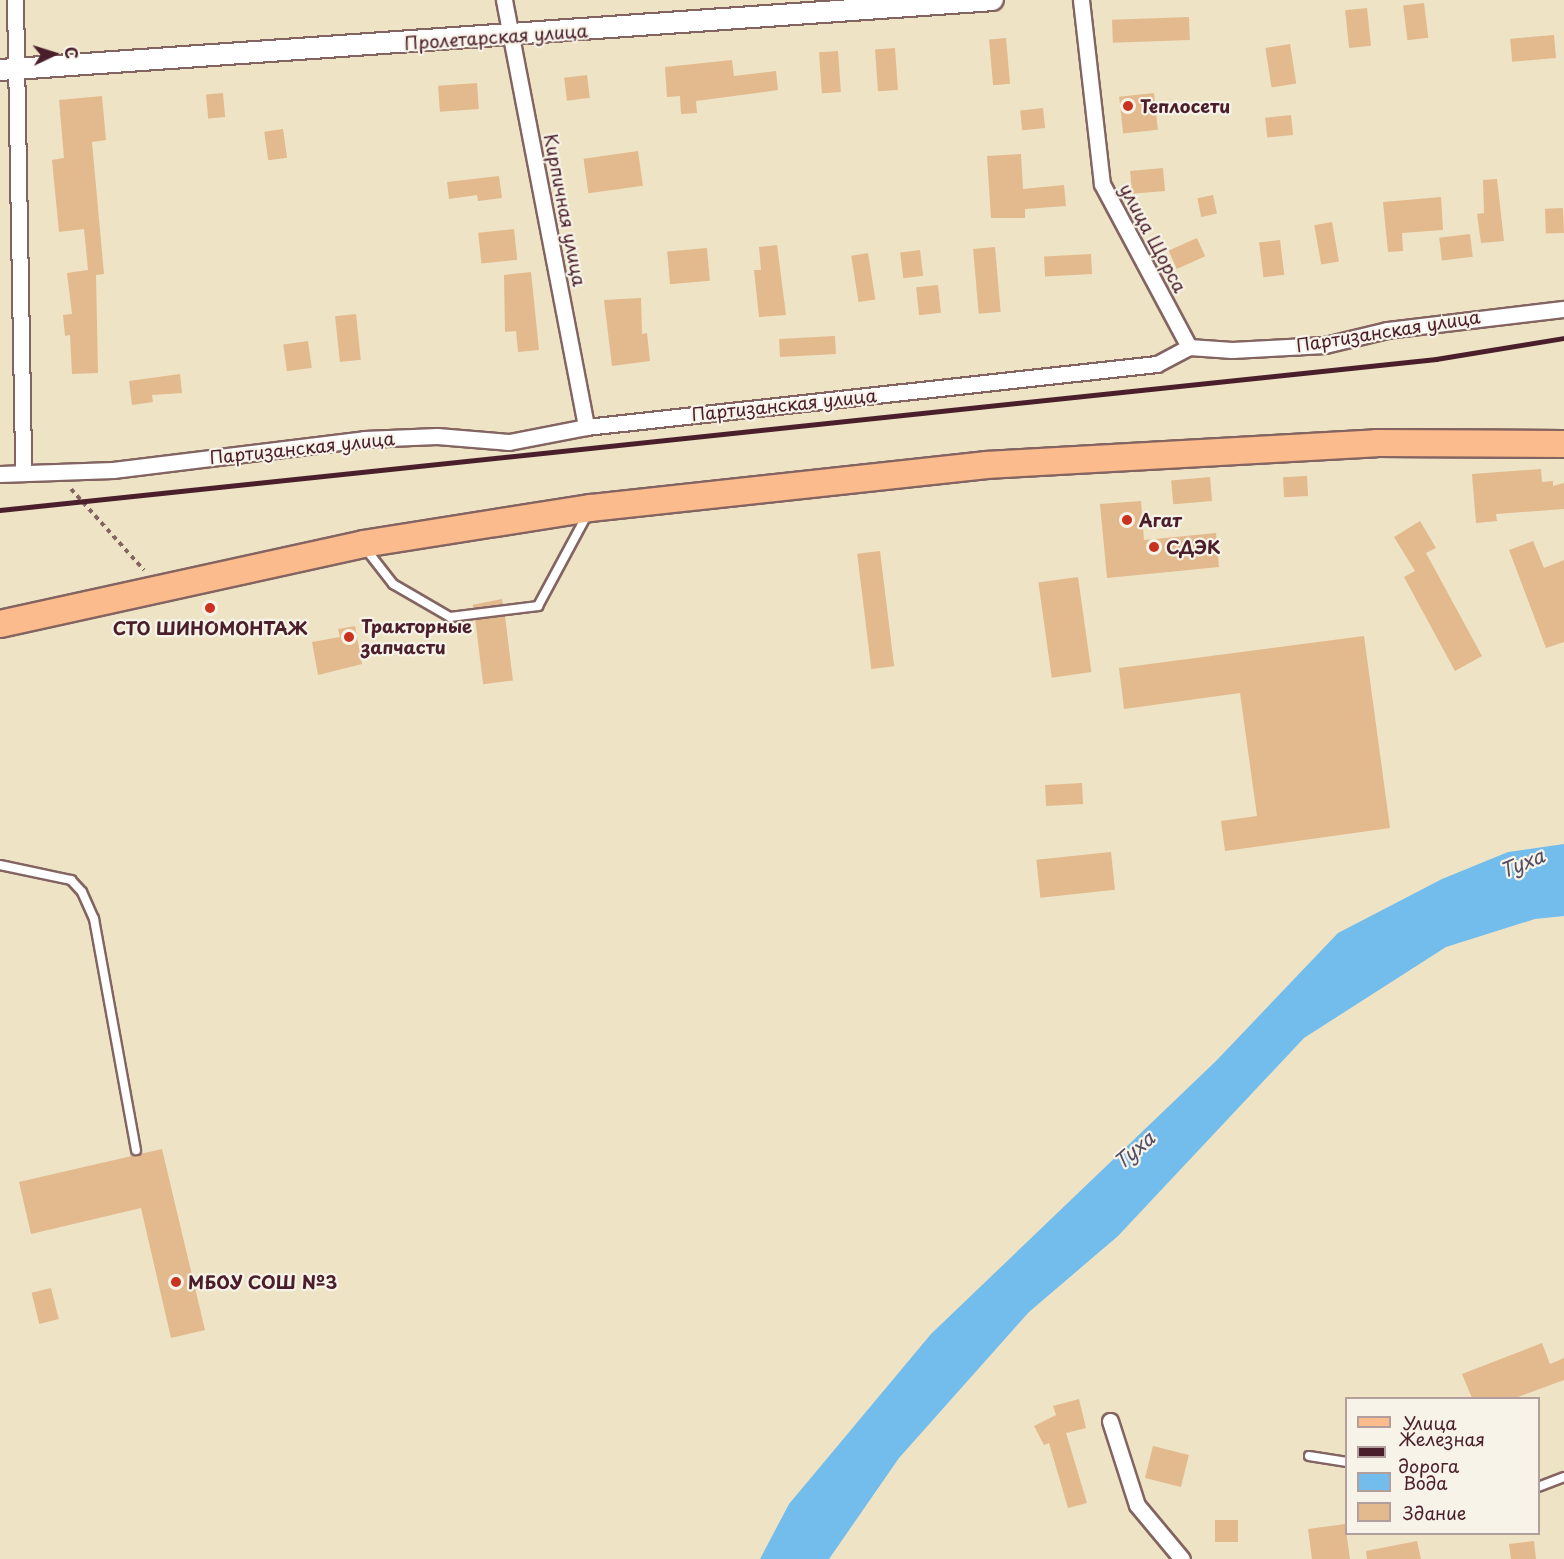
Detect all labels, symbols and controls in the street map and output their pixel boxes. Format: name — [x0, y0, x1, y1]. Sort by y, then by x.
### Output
street label: Пролетарская улица — [403, 20, 589, 54]
north arrow — [24, 24, 84, 84]
text: С — [60, 46, 84, 60]
place label: Теплосети — [1140, 95, 1230, 117]
marker: Теплосети — [1121, 99, 1135, 113]
street label: Кирпичная улица — [540, 131, 590, 289]
street label: улица Щорса — [1115, 179, 1191, 297]
street label: Партизанская улица — [1294, 306, 1482, 356]
street label: Партизанская улица — [690, 384, 878, 426]
street label: Партизанская улица — [208, 427, 396, 469]
place label: Агат — [1139, 509, 1182, 531]
marker: Агат — [1120, 513, 1134, 527]
place label: СДЭК — [1166, 536, 1220, 558]
marker: СДЭК — [1147, 540, 1161, 554]
marker: СТО ШИНОМОНТАЖ — [203, 601, 217, 615]
place label: Тракторные запчасти — [361, 616, 472, 658]
place label: СТО ШИНОМОНТАЖ — [112, 617, 308, 639]
marker: Тракторные запчасти — [342, 630, 356, 644]
water label: Туха — [1496, 843, 1548, 883]
water label: Туха — [1109, 1126, 1159, 1174]
place label: МБОУ СОШ №3 — [188, 1271, 340, 1293]
marker: МБОУ СОШ №3 — [169, 1275, 183, 1289]
legend — [1345, 1397, 1540, 1535]
text: Улица — [1403, 1409, 1457, 1436]
text: Железная дорога — [1398, 1425, 1485, 1479]
text: Вода — [1403, 1469, 1448, 1496]
text: Здание — [1403, 1499, 1466, 1526]

